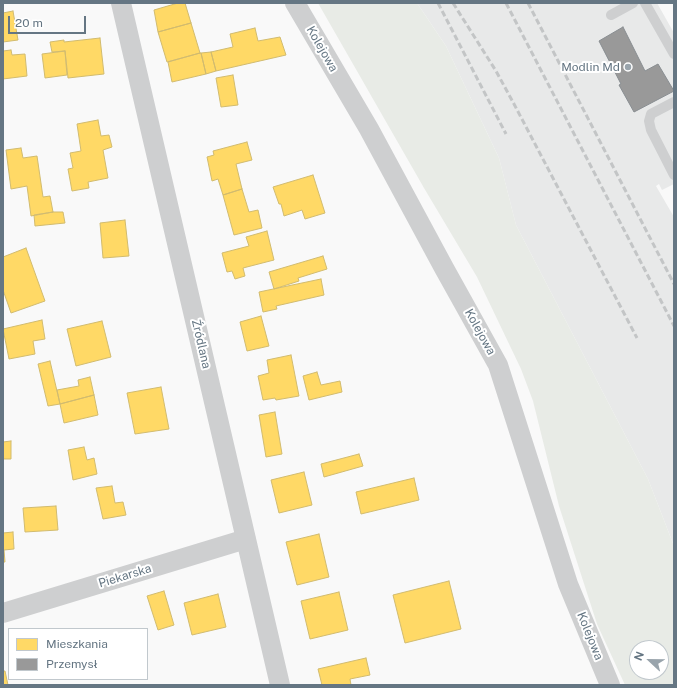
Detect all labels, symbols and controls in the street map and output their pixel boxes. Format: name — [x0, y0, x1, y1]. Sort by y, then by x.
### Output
scale bar — [10, 8, 88, 34]
text: 20 m — [15, 16, 43, 30]
street label: Kolejowa — [303, 24, 341, 74]
place label: Modlin Md — [561, 60, 620, 74]
marker: Modlin Md — [623, 62, 633, 72]
street label: Kolejowa — [461, 306, 499, 358]
street label: Źródlana — [188, 318, 214, 370]
street label: Piekarska — [97, 561, 153, 591]
street label: Kolejowa — [574, 610, 606, 662]
legend — [8, 628, 148, 680]
text: Mieszkania — [46, 637, 108, 651]
north arrow — [629, 640, 669, 680]
text: N — [632, 650, 646, 662]
text: Przemysł — [46, 657, 98, 671]

